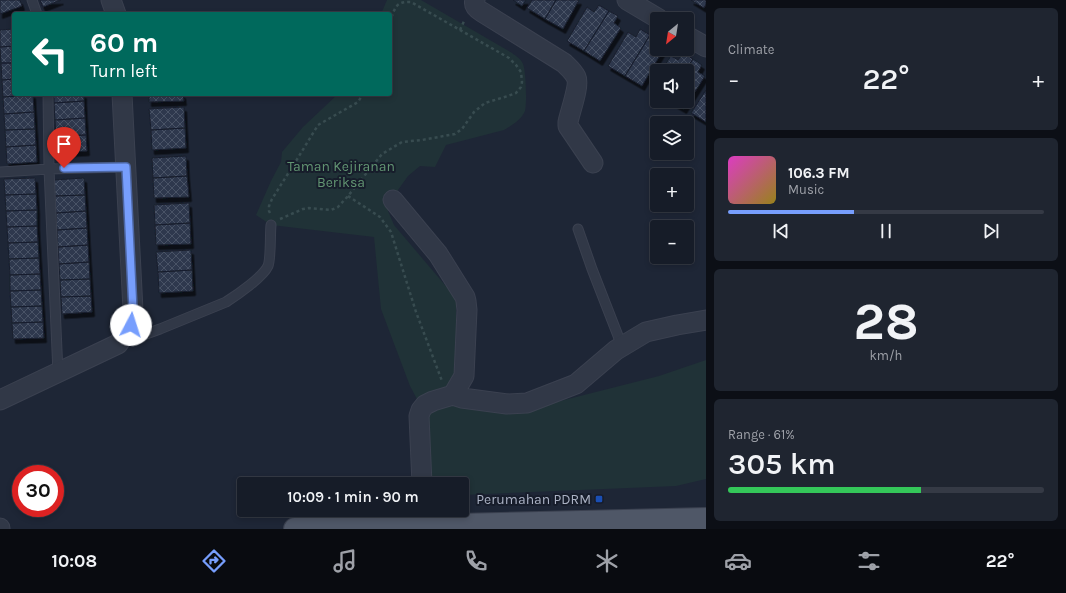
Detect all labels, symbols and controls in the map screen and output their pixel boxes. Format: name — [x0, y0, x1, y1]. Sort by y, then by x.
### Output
north arrow — [650, 12, 694, 56]
map controls — [650, 12, 694, 264]
text: 60 m — [90, 26, 158, 59]
icon: left — [24, 28, 76, 80]
text: Climate — [728, 42, 774, 57]
text: Turn left — [90, 60, 158, 82]
text: 22° — [862, 61, 910, 97]
button: sound — [650, 64, 694, 108]
text: − — [728, 67, 740, 93]
text: + — [1032, 67, 1044, 93]
button: layers — [650, 116, 694, 160]
pin — [47, 127, 81, 168]
icon: arrive — [53, 133, 75, 155]
park label: Taman Kejiranan Beriksa — [287, 158, 395, 191]
text: 106.3 FM — [788, 164, 850, 182]
button: + — [650, 168, 694, 212]
text: Music — [788, 182, 824, 197]
button: − — [650, 220, 694, 264]
icon: previous — [770, 220, 792, 242]
icon: pause — [875, 220, 897, 242]
icon: next — [980, 220, 1002, 242]
text: 28 — [853, 291, 919, 352]
position arrow — [110, 304, 152, 346]
text: km/h — [870, 348, 902, 363]
text: Range · 61% — [728, 427, 795, 442]
text: 305 km — [728, 446, 836, 482]
speed limit sign: 30 — [12, 465, 64, 517]
text: 10:09 · 1 min · 90 m — [287, 488, 419, 506]
place label: Perumahan PDRM — [476, 491, 591, 508]
marker: Perumahan PDRM — [594, 494, 604, 504]
icon: directions — [200, 547, 228, 575]
icon: music — [331, 547, 359, 575]
icon: phone — [462, 547, 490, 575]
icon: climate — [593, 547, 621, 575]
icon: car — [724, 547, 752, 575]
icon: filters — [855, 547, 883, 575]
text: 10:08 — [51, 550, 97, 572]
text: 22° — [986, 550, 1015, 572]

